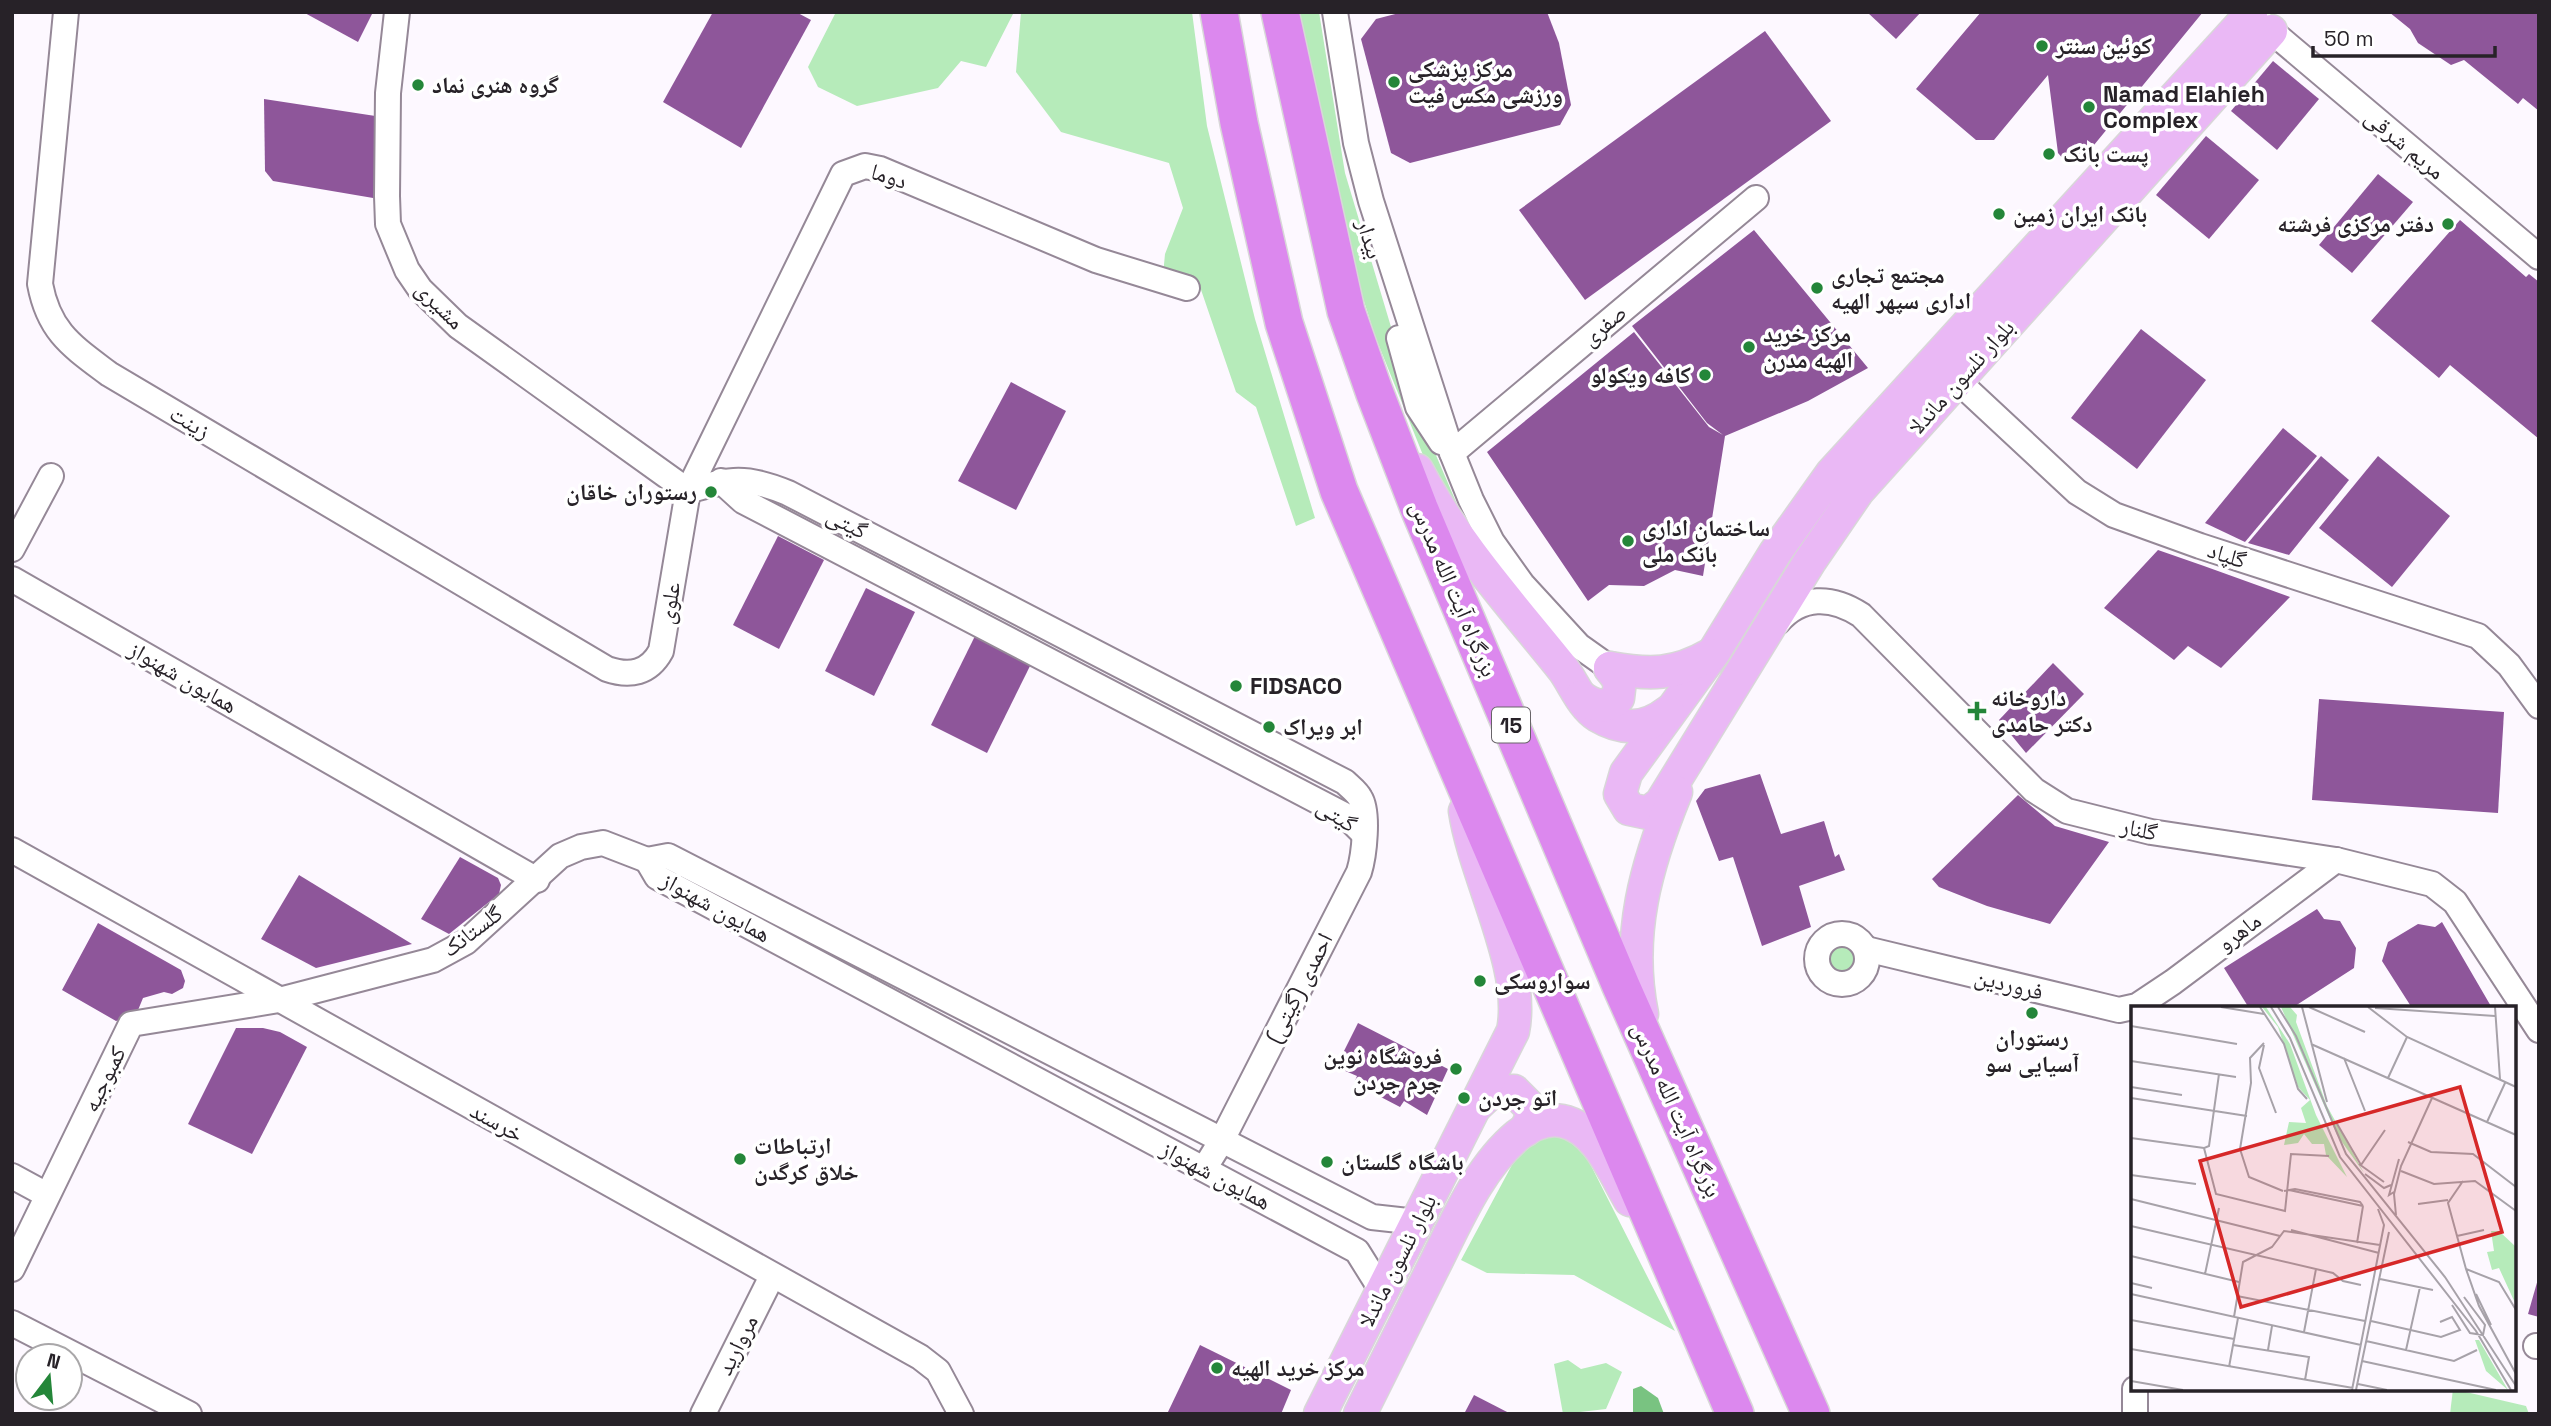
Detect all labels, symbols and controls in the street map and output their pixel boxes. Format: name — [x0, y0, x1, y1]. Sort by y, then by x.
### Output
scale bar — [2313, 14, 2495, 58]
text: 50 m — [2324, 25, 2374, 52]
place label: کوئین سنتر — [2055, 31, 2152, 61]
marker: کوئین سنتر — [2034, 38, 2050, 54]
place label: مرکز پزشکی ورزشی مکس فیت — [1408, 54, 1563, 110]
place label: گروه هنری نماد — [432, 70, 559, 100]
marker: مرکز پزشکی ورزشی مکس فیت — [1386, 74, 1402, 90]
marker: گروه هنری نماد — [410, 77, 426, 93]
place label: Namad Elahieh Complex — [2103, 79, 2265, 135]
marker: Namad Elahieh Complex — [2081, 99, 2097, 115]
street label: مریم شرقی — [2358, 102, 2451, 187]
place label: پست بانک — [2063, 139, 2149, 169]
marker: پست بانک — [2041, 146, 2057, 162]
street label: دوما — [867, 156, 911, 196]
place label: بانک ایران زمین — [2013, 199, 2147, 229]
marker: بانک ایران زمین — [1991, 206, 2007, 222]
place label: دفتر مرکزی فرشته — [2277, 209, 2434, 239]
street label: بیدار — [1350, 215, 1390, 262]
marker: دفتر مرکزی فرشته — [2440, 216, 2456, 232]
place label: مجتمع تجاری اداری سپهر الهیه — [1831, 260, 1971, 316]
street label: مشیری — [409, 274, 471, 336]
marker: مجتمع تجاری اداری سپهر الهیه — [1809, 280, 1825, 296]
street label: صفری — [1575, 297, 1633, 353]
street label: بلوار نلسون ماندلا — [1901, 313, 2021, 441]
place label: مرکز خرید الهیه مدرن — [1763, 319, 1853, 375]
marker: مرکز خرید الهیه مدرن — [1741, 339, 1757, 355]
place label: کافه ویکولو — [1590, 360, 1691, 390]
marker: کافه ویکولو — [1697, 367, 1713, 383]
street label: زینت — [164, 398, 216, 446]
place label: رستوران خاقان — [566, 477, 697, 507]
marker: رستوران خاقان — [703, 484, 719, 500]
street label: بزرگراه آیت الله مدرس — [1403, 497, 1505, 681]
street label: گیتی — [822, 500, 873, 546]
place label: ساختمان اداری بانک ملی — [1642, 513, 1770, 569]
marker: ساختمان اداری بانک ملی — [1620, 533, 1636, 549]
street label: گلپاد — [2204, 535, 2251, 575]
street label: علوی — [651, 579, 688, 626]
street label: همایون شهنواز — [122, 633, 243, 720]
place label: FIDSACO — [1250, 671, 1342, 701]
marker: FIDSACO — [1228, 678, 1244, 694]
place label: داروخانه دکتر حامدی — [1991, 683, 2093, 739]
marker: داروخانه دکتر حامدی — [1969, 703, 1985, 719]
road number: 15 — [1492, 708, 1530, 742]
place label: ابر ویراک — [1283, 712, 1363, 742]
marker: ابر ویراک — [1261, 719, 1277, 735]
street label: گیتی — [1311, 791, 1363, 839]
street label: گلنار — [2117, 810, 2160, 848]
street label: همایون شهنواز — [655, 864, 776, 949]
street label: گلستانک — [436, 898, 509, 964]
street label: ماهرو — [2211, 906, 2267, 958]
street label: احمدی (گیتی) — [1258, 928, 1340, 1048]
street label: فروردین — [1972, 961, 2046, 1007]
place label: سواروسکی — [1494, 966, 1591, 996]
marker: سواروسکی — [1472, 973, 1488, 989]
marker: رستوران آسیایی سو — [2024, 1005, 2040, 1021]
inset map — [2131, 1006, 2516, 1391]
street label: بزرگراه آیت الله مدرس — [1625, 1018, 1729, 1202]
place label: رستوران آسیایی سو — [1985, 1023, 2080, 1079]
street label: کمبوجیه — [75, 1041, 133, 1117]
place label: فروشگاه نوین چرم جردن — [1323, 1041, 1442, 1098]
marker: فروشگاه نوین چرم جردن — [1448, 1061, 1464, 1077]
place label: اتو جردن — [1478, 1083, 1557, 1113]
marker: اتو جردن — [1456, 1090, 1472, 1106]
street label: خرسند — [465, 1095, 529, 1149]
place label: ارتباطات خلاق کرگدن — [754, 1131, 859, 1187]
street label: همایون شهنواز — [1155, 1133, 1276, 1217]
place label: باشگاه گلستان — [1341, 1147, 1464, 1177]
marker: ارتباطات خلاق کرگدن — [732, 1151, 748, 1167]
marker: باشگاه گلستان — [1319, 1154, 1335, 1170]
street label: بلوار نلسون ماندلا — [1351, 1189, 1443, 1333]
street label: مروارید — [709, 1310, 765, 1380]
north arrow — [14, 1342, 84, 1412]
text: N — [44, 1347, 63, 1375]
place label: مرکز خرید الهیه — [1231, 1353, 1365, 1383]
marker: مرکز خرید الهیه — [1209, 1360, 1225, 1376]

